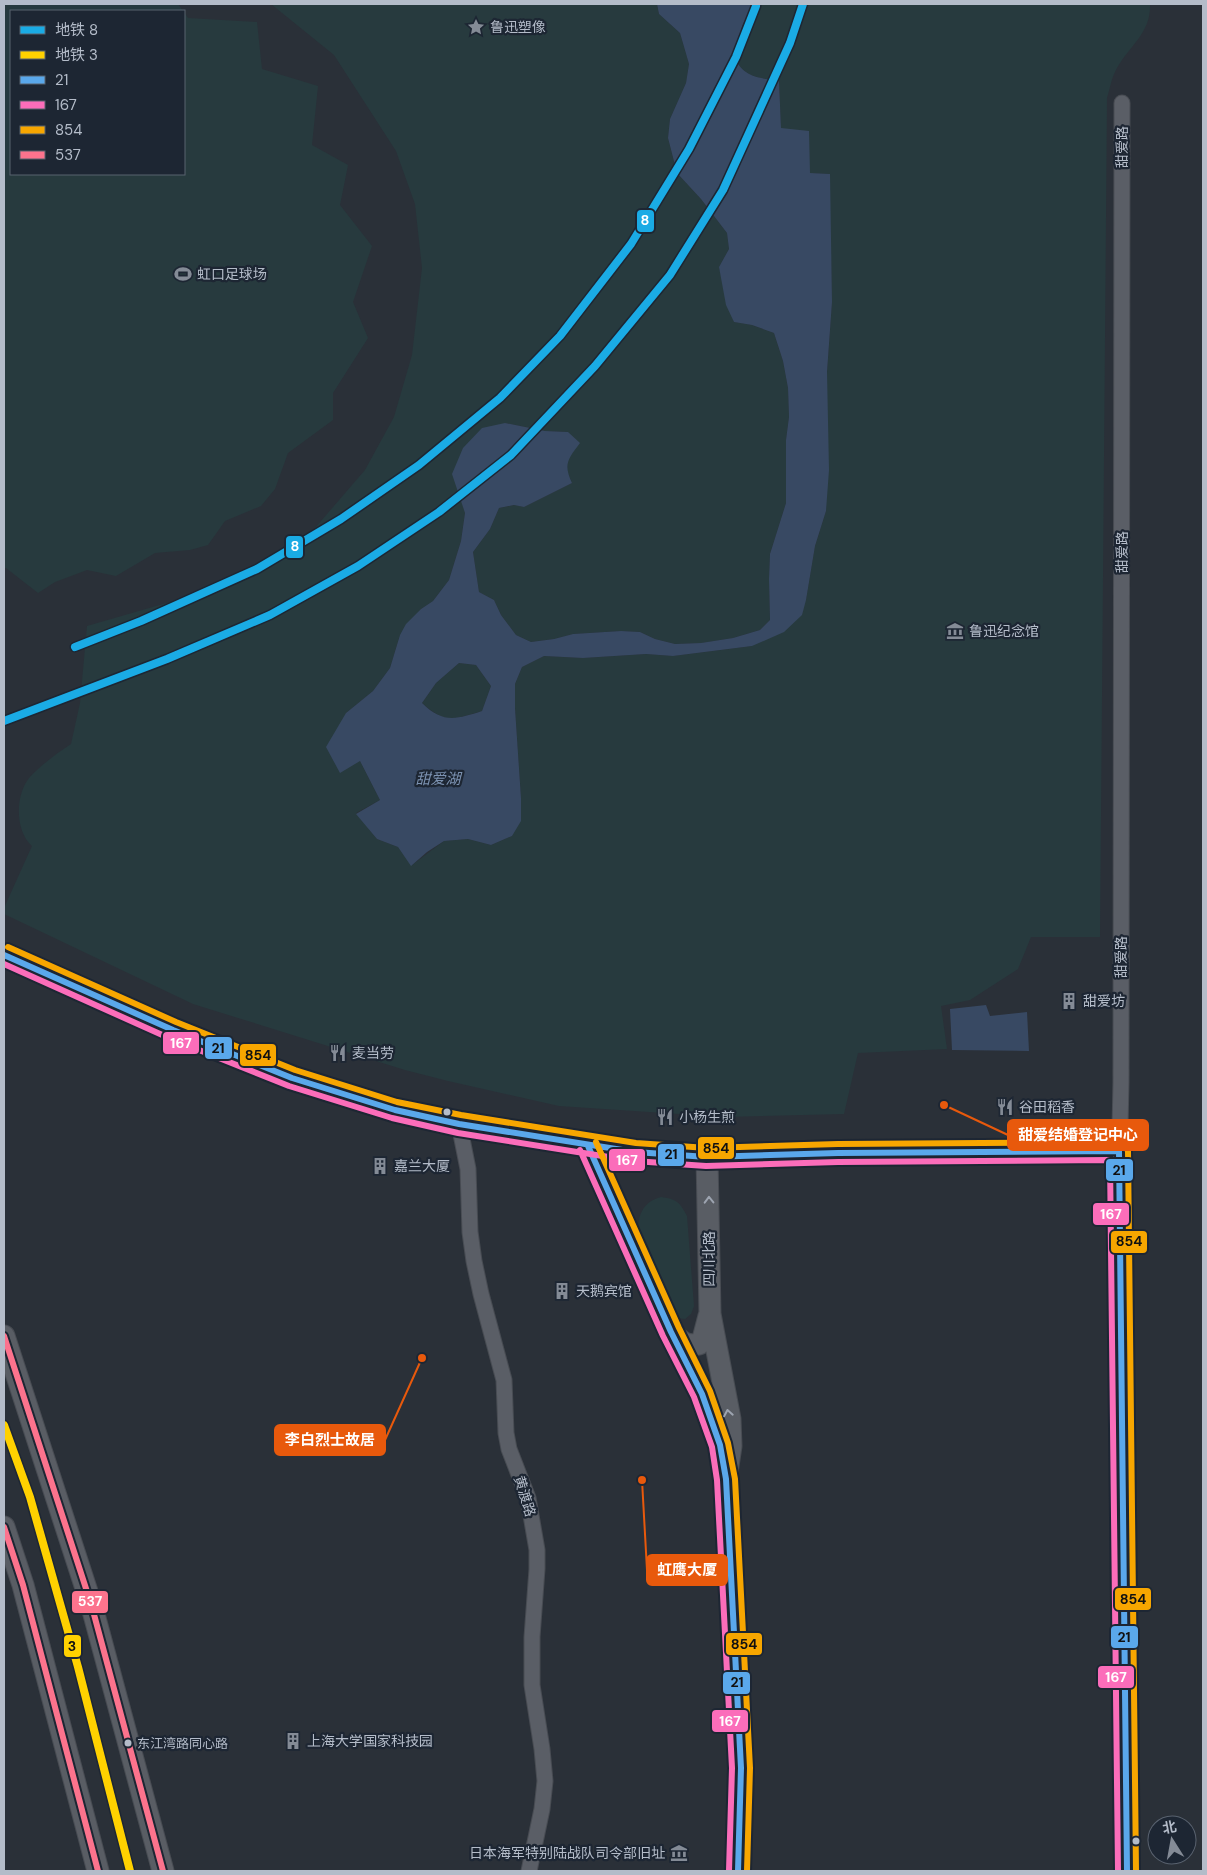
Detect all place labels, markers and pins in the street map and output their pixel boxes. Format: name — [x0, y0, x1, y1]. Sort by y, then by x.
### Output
place icon: 鲁迅塑像 — [466, 17, 486, 37]
place label: 鲁迅塑像 — [490, 18, 546, 36]
sports icon: 虹口足球场 — [173, 264, 193, 284]
place label: 虹口足球场 — [197, 265, 267, 283]
museum icon: 鲁迅纪念馆 — [945, 621, 965, 641]
place label: 鲁迅纪念馆 — [969, 622, 1039, 640]
building icon: 甜爱坊 — [1059, 991, 1079, 1011]
place label: 甜爱坊 — [1083, 992, 1125, 1010]
restaurant icon: 麦当劳 — [328, 1043, 348, 1063]
place label: 麦当劳 — [352, 1044, 394, 1062]
restaurant icon: 谷田稻香 — [995, 1097, 1015, 1117]
place label: 谷田稻香 — [1019, 1098, 1075, 1116]
unlabelled marker — [442, 1107, 452, 1117]
restaurant icon: 小杨生煎 — [655, 1107, 675, 1127]
place label: 小杨生煎 — [679, 1108, 735, 1126]
callout: 甜爱结婚登记中心 — [1008, 1120, 1148, 1150]
building icon: 嘉兰大厦 — [370, 1156, 390, 1176]
place label: 嘉兰大厦 — [394, 1157, 450, 1175]
building icon: 天鹅宾馆 — [552, 1281, 572, 1301]
place label: 天鹅宾馆 — [576, 1282, 632, 1300]
callout: 李白烈士故居 — [275, 1425, 385, 1455]
callout: 虹鹰大厦 — [647, 1555, 727, 1585]
building icon: 上海大学国家科技园 — [283, 1731, 303, 1751]
place label: 上海大学国家科技园 — [307, 1732, 433, 1750]
place label: 东江湾路同心路 — [137, 1735, 228, 1752]
marker: 东江湾路同心路 — [123, 1738, 133, 1748]
unlabelled marker — [1131, 1836, 1141, 1846]
museum icon: 日本海军特别陆战队司令部旧址 — [669, 1843, 689, 1863]
place label: 日本海军特别陆战队司令部旧址 — [469, 1844, 665, 1862]

